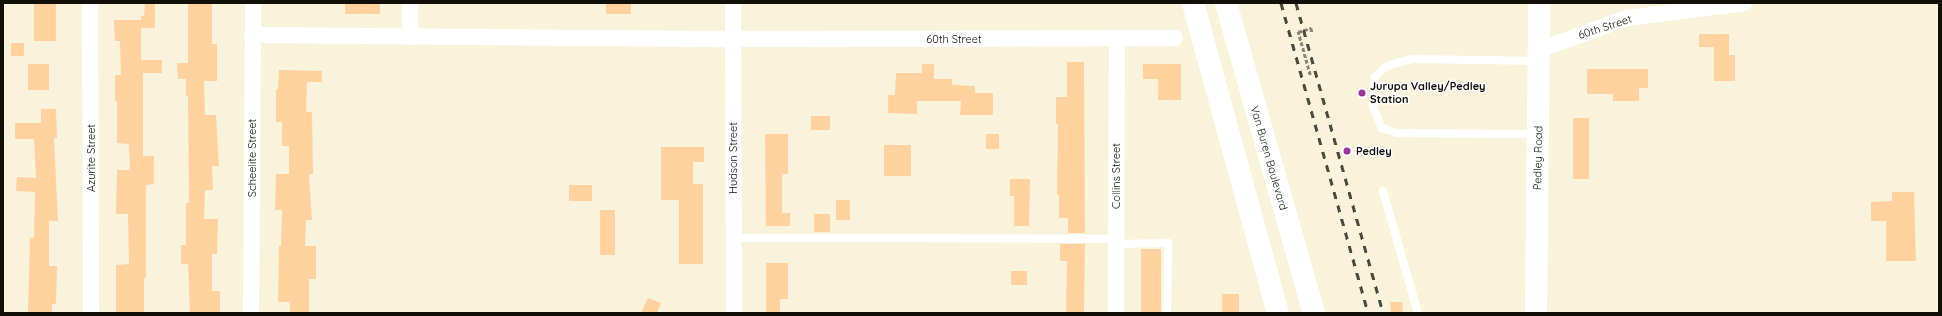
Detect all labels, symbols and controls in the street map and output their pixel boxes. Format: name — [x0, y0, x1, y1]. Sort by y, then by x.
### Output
street label: 60th Street — [1577, 12, 1633, 42]
street label: 60th Street — [926, 32, 982, 46]
place label: Jurupa Valley/Pedley Station — [1370, 80, 1486, 106]
marker: Jurupa Valley/Pedley Station — [1357, 88, 1367, 98]
street label: Van Buren Boulevard — [1248, 104, 1290, 212]
street label: Scheelite Street — [245, 119, 259, 197]
street label: Hudson Street — [726, 122, 740, 194]
street label: Azurite Street — [84, 124, 98, 192]
street label: Pedley Road — [1531, 126, 1545, 190]
street label: Collins Street — [1109, 143, 1123, 209]
place label: Pedley — [1356, 144, 1392, 158]
marker: Pedley — [1341, 145, 1353, 157]

